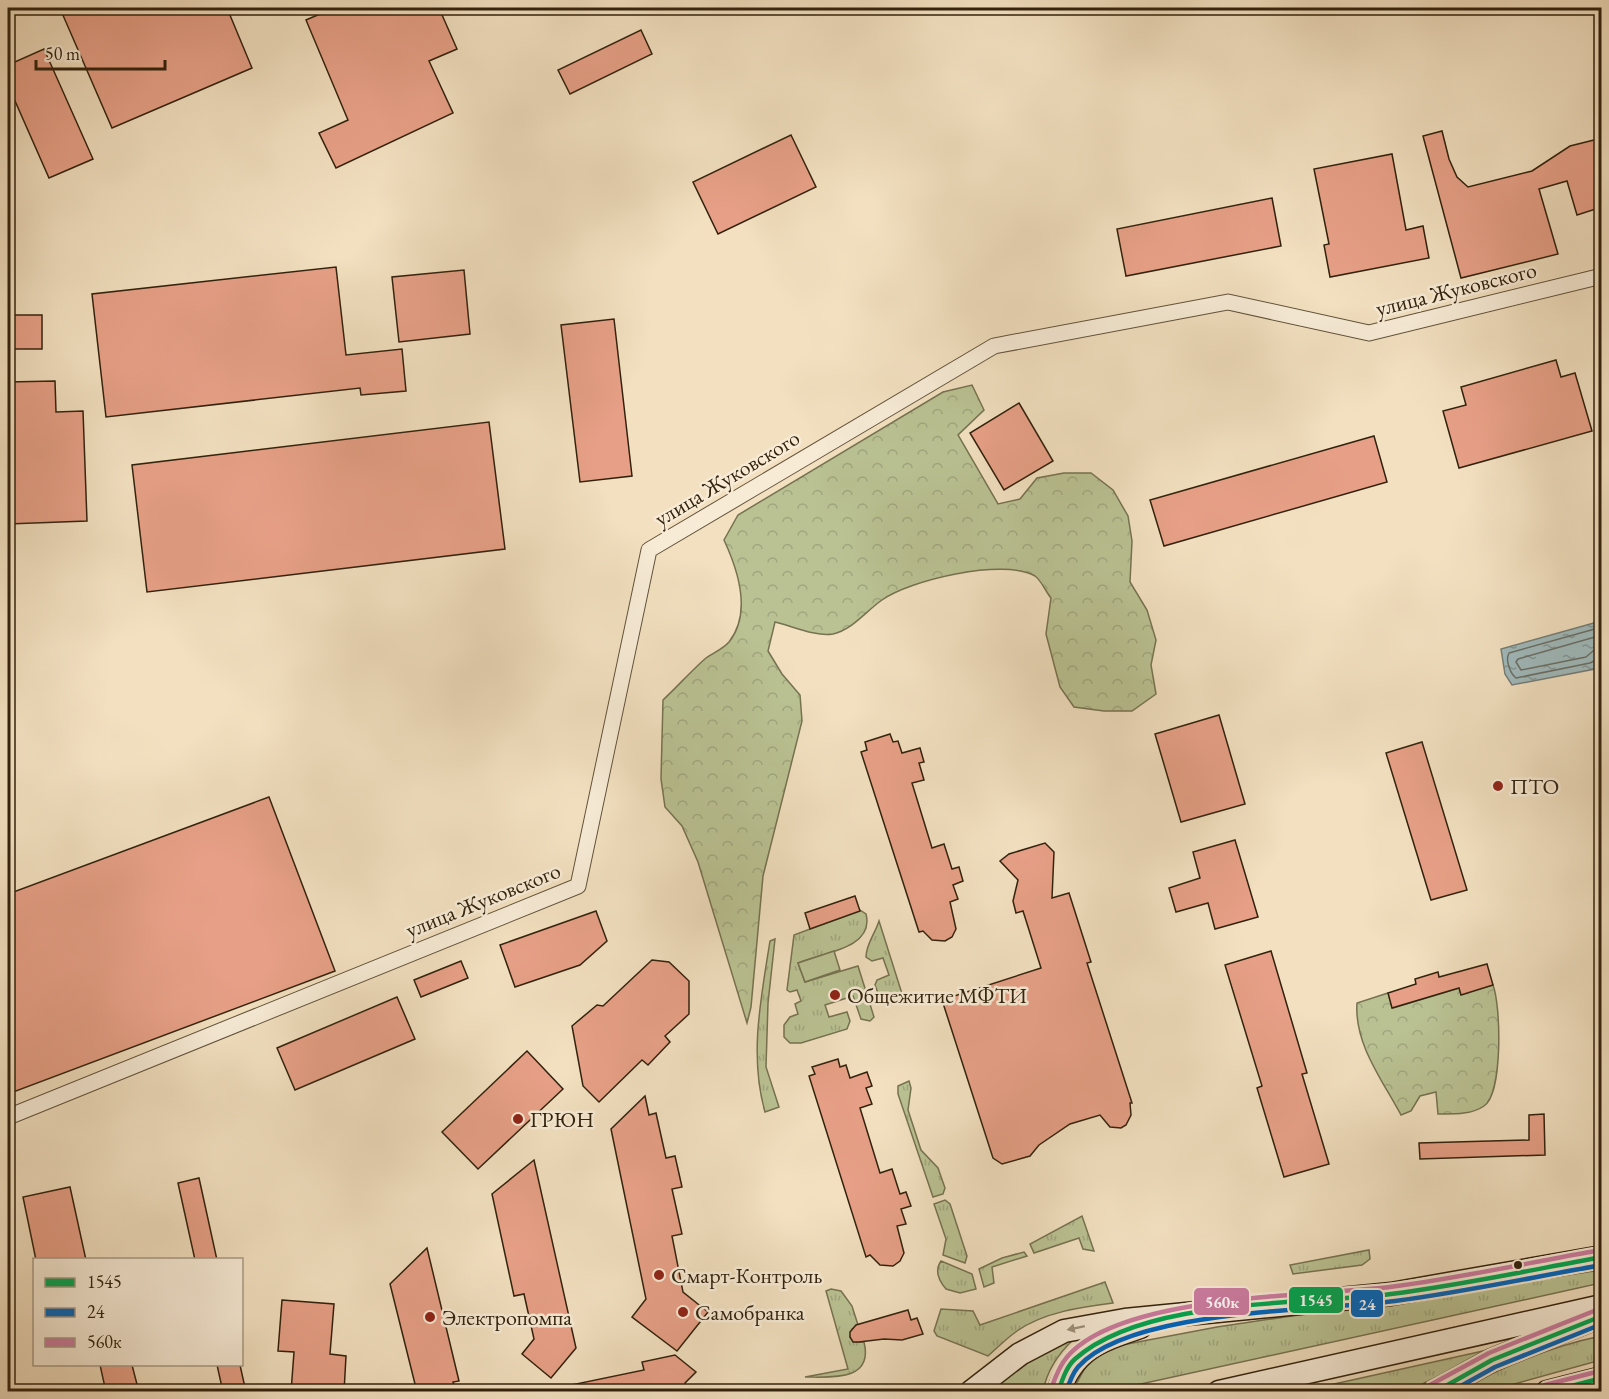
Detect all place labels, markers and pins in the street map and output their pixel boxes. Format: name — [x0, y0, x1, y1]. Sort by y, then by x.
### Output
place label: ПТО — [1510, 772, 1559, 801]
marker: ПТО — [1491, 779, 1505, 793]
place label: Общежитие МФТИ — [847, 981, 1027, 1010]
marker: Общежитие МФТИ — [828, 988, 842, 1002]
place label: ГРЮН — [530, 1105, 594, 1134]
marker: ГРЮН — [511, 1112, 525, 1126]
unlabelled marker — [1512, 1259, 1524, 1271]
place label: Смарт-Контроль — [671, 1261, 822, 1290]
marker: Смарт-Контроль — [652, 1268, 666, 1282]
place label: Самобранка — [695, 1298, 805, 1327]
place label: Электропомпа — [442, 1303, 572, 1332]
marker: Самобранка — [676, 1305, 690, 1319]
marker: Электропомпа — [423, 1310, 437, 1324]

